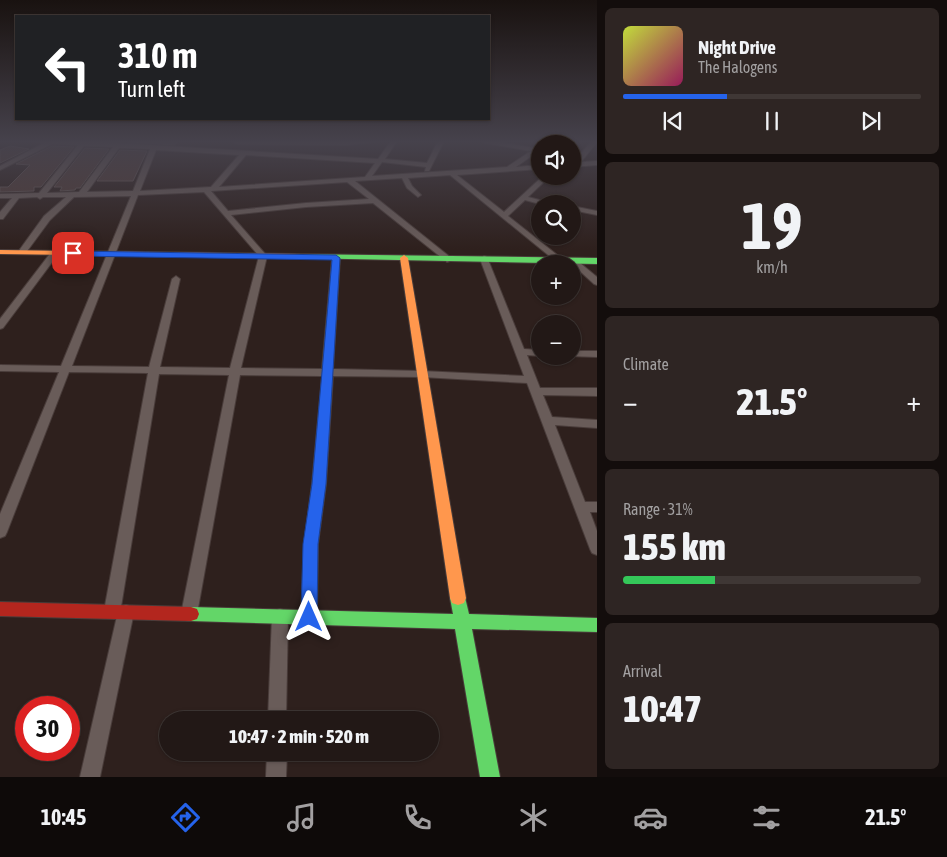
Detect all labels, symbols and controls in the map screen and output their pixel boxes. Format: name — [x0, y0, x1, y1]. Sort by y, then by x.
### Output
icon: left — [35, 35, 100, 100]
text: 310 m — [118, 35, 197, 75]
text: Night Drive — [698, 36, 776, 58]
text: The Halogens — [698, 58, 778, 76]
text: Turn left — [118, 76, 185, 102]
icon: previous — [659, 107, 687, 135]
icon: pause — [758, 107, 786, 135]
icon: next — [857, 107, 885, 135]
map controls — [531, 135, 581, 365]
button: sound — [531, 135, 581, 185]
text: 19 — [741, 188, 803, 263]
button: search — [531, 195, 581, 245]
pin — [52, 232, 94, 274]
icon: arrive — [59, 239, 87, 267]
button: + — [531, 255, 581, 305]
text: km/h — [756, 258, 788, 276]
button: − — [531, 315, 581, 365]
text: Climate — [623, 355, 669, 373]
text: 21.5° — [737, 380, 807, 423]
text: − — [623, 385, 638, 417]
text: + — [906, 385, 921, 417]
text: Range · 31% — [623, 500, 693, 518]
text: 155 km — [623, 525, 726, 568]
position arrow — [282, 590, 334, 642]
text: Arrival — [623, 662, 662, 680]
text: 10:47 — [623, 687, 702, 730]
speed limit sign: 30 — [15, 696, 80, 761]
text: 10:47 · 2 min · 520 m — [229, 725, 369, 747]
icon: directions — [168, 800, 203, 835]
icon: music — [284, 800, 319, 835]
icon: phone — [400, 800, 435, 835]
icon: climate — [516, 800, 551, 835]
icon: car — [633, 800, 668, 835]
icon: filters — [749, 800, 784, 835]
text: 10:45 — [41, 804, 86, 830]
text: 21.5° — [865, 804, 906, 830]

